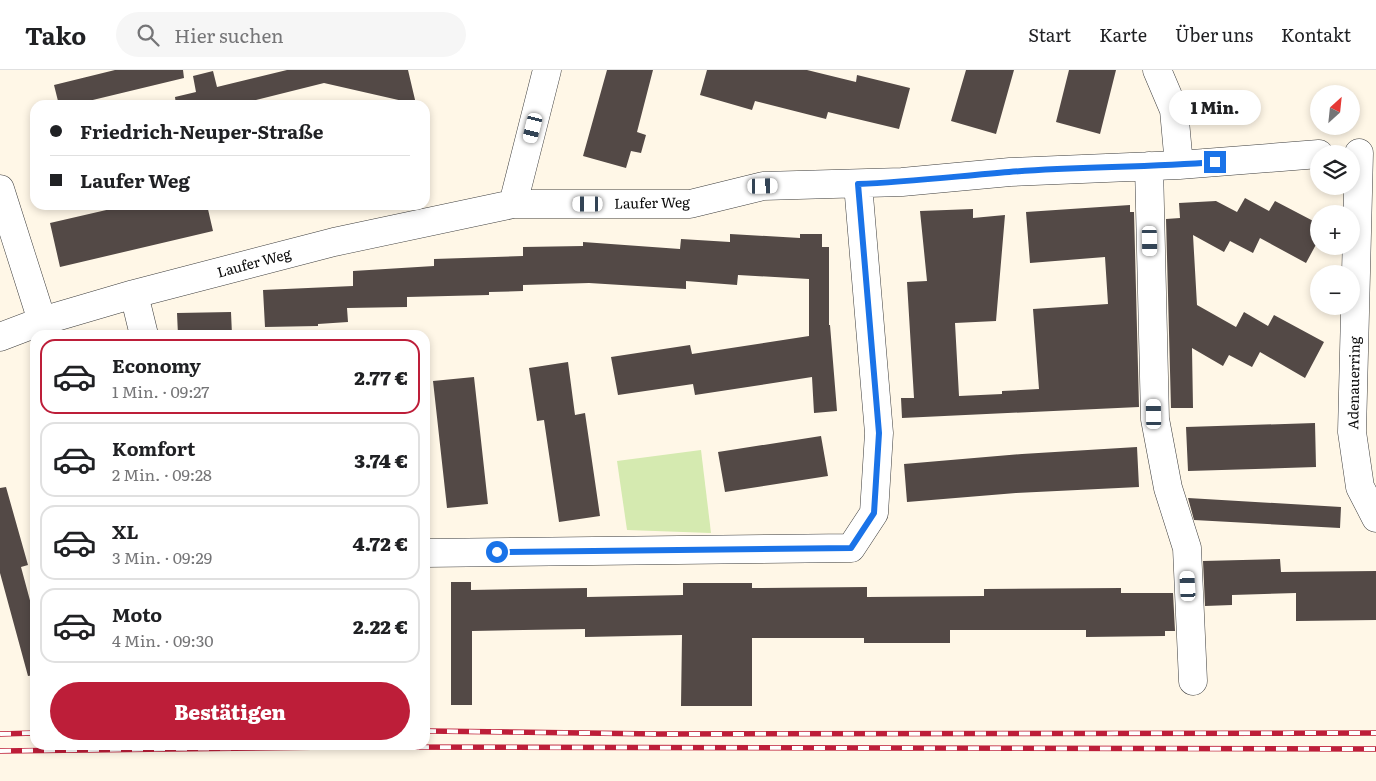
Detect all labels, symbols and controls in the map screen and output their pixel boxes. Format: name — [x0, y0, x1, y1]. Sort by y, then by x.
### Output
search box — [116, 12, 466, 57]
text: Tako — [25, 17, 86, 52]
icon: search — [134, 21, 162, 49]
text: Hier suchen — [174, 21, 284, 49]
text: Start — [1028, 21, 1071, 48]
text: Karte — [1099, 21, 1147, 48]
text: Über uns — [1175, 21, 1253, 48]
text: Kontakt — [1281, 21, 1351, 48]
north arrow — [1310, 85, 1360, 135]
map controls — [1310, 85, 1360, 315]
callout: 1 Min. — [1169, 89, 1261, 124]
text: 1 Min. — [1191, 95, 1239, 119]
car — [522, 112, 543, 144]
text: Friedrich-Neuper-Straße — [80, 117, 323, 145]
button: layers — [1310, 145, 1360, 195]
route end — [1204, 151, 1226, 173]
text: Laufer Weg — [80, 166, 190, 194]
car — [747, 178, 778, 194]
street label: Laufer Weg — [614, 191, 690, 213]
car — [573, 197, 603, 212]
button: + — [1310, 205, 1360, 255]
car — [1142, 226, 1157, 256]
street label: Laufer Weg — [214, 243, 293, 282]
button: − — [1310, 265, 1360, 315]
street label: Adenauerring — [1342, 336, 1364, 430]
text: Economy — [112, 351, 201, 379]
icon: car — [52, 354, 97, 399]
text: 2.77 € — [354, 363, 408, 391]
text: 1 Min. · 09:27 — [112, 379, 209, 403]
car — [1146, 399, 1161, 429]
text: Komfort — [112, 434, 195, 462]
icon: car — [52, 437, 97, 482]
text: 3.74 € — [354, 446, 408, 474]
text: 2 Min. · 09:28 — [112, 462, 212, 486]
text: XL — [112, 517, 139, 545]
icon: car — [52, 520, 97, 565]
text: 4.72 € — [353, 529, 408, 557]
route start — [486, 541, 508, 563]
text: 3 Min. · 09:29 — [112, 545, 212, 569]
car — [1179, 571, 1196, 601]
text: Moto — [112, 600, 162, 628]
icon: car — [52, 603, 97, 648]
text: 2.22 € — [353, 612, 408, 640]
text: 4 Min. · 09:30 — [112, 628, 214, 652]
button: Bestätigen — [50, 682, 410, 740]

